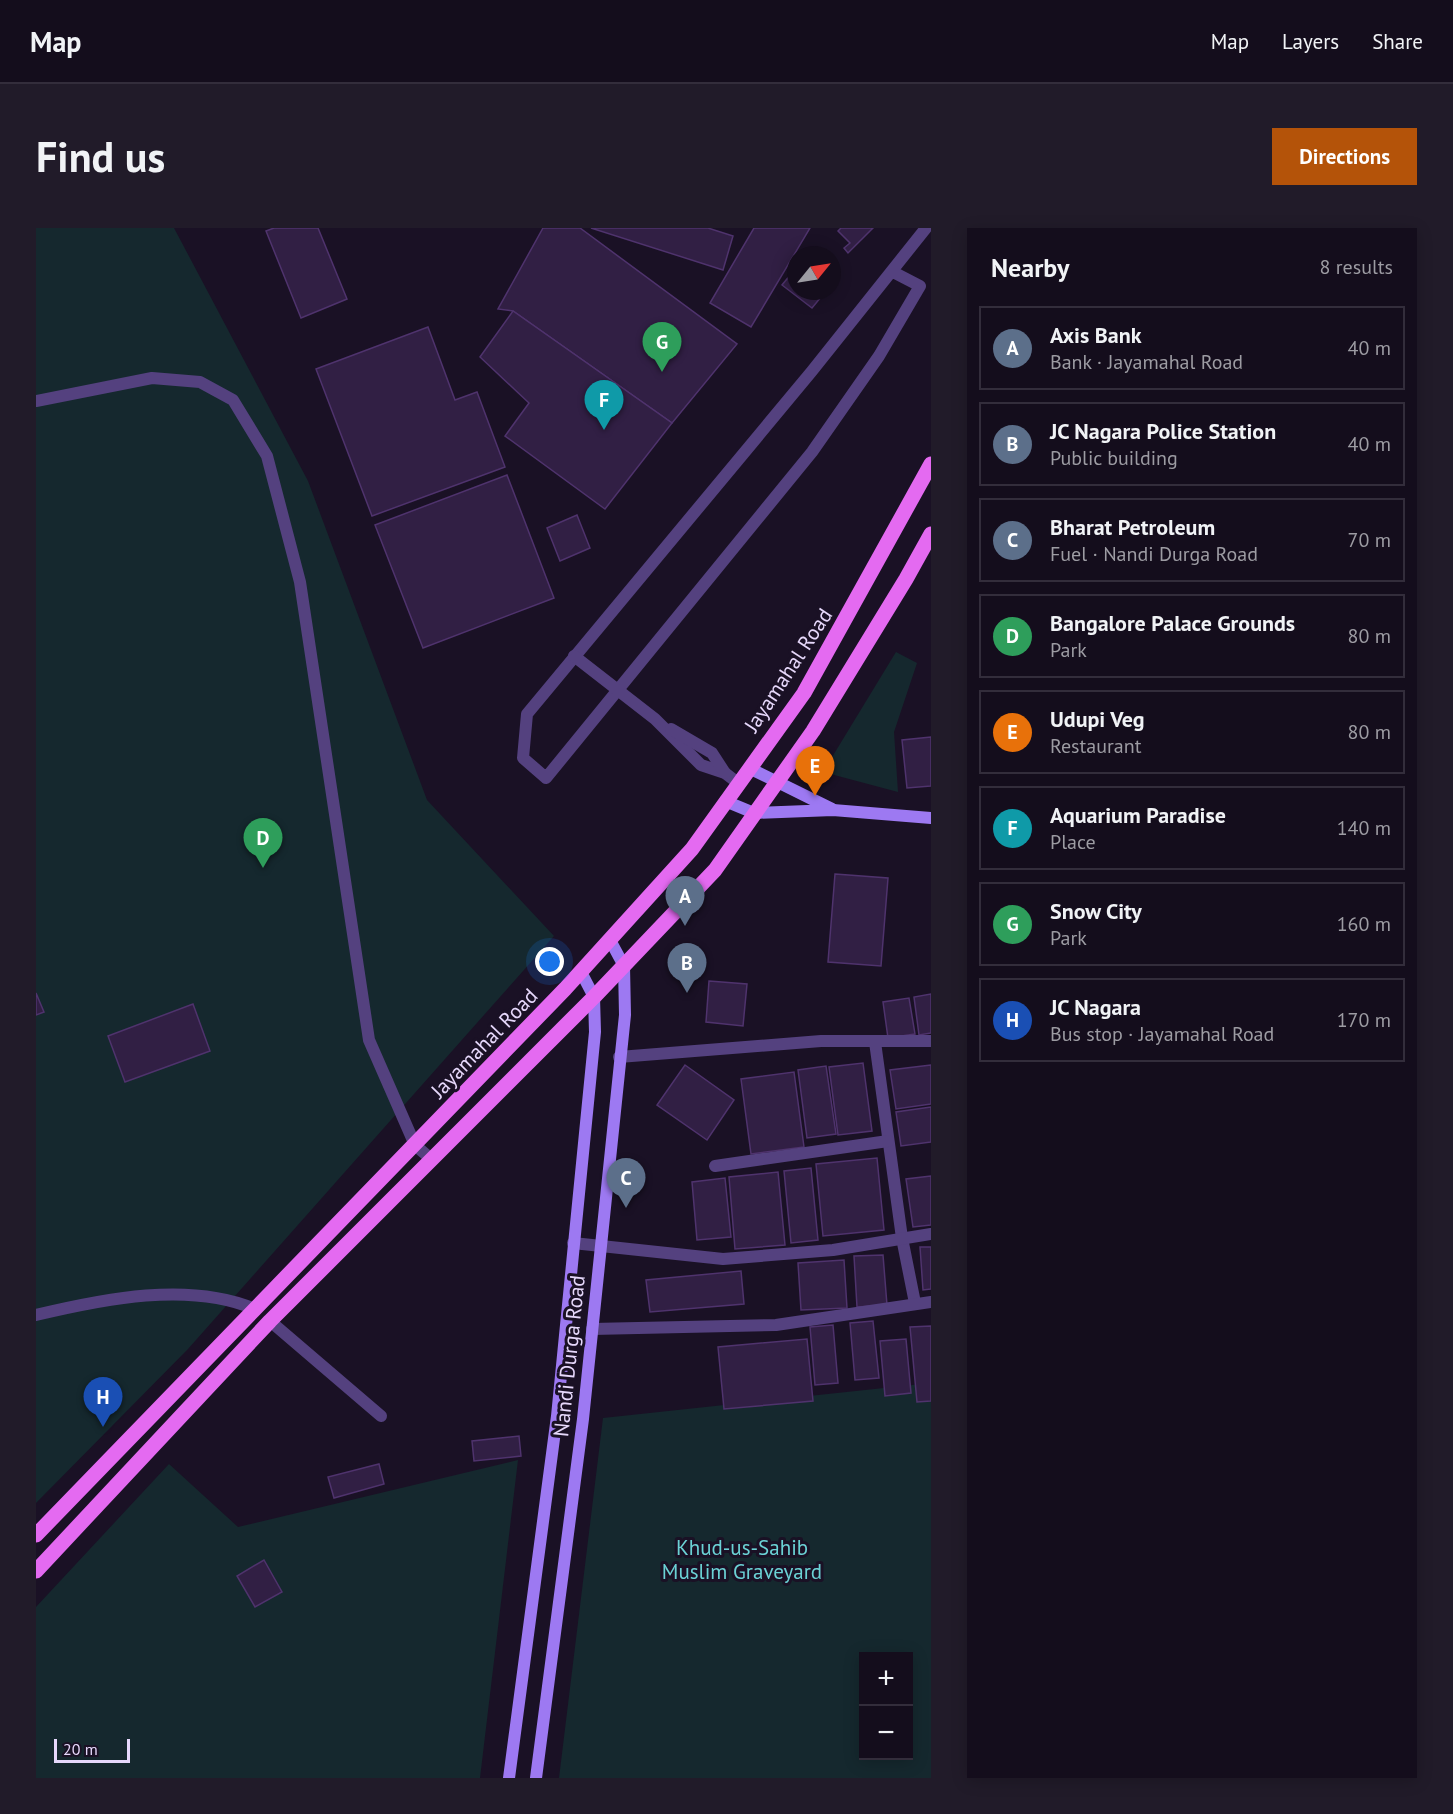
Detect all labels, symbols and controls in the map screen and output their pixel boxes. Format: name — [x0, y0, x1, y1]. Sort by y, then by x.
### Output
text: Map — [30, 23, 81, 60]
text: Map — [1211, 28, 1249, 55]
text: Layers — [1282, 28, 1339, 55]
text: Share — [1372, 28, 1423, 55]
button: Directions — [1272, 128, 1417, 185]
text: Find us — [36, 129, 165, 184]
north arrow — [787, 246, 841, 300]
text: Nearby — [991, 251, 1069, 284]
text: 8 results — [1320, 254, 1393, 280]
text: Axis Bank — [1050, 321, 1141, 349]
pin: G — [642, 322, 682, 372]
text: A — [1006, 335, 1019, 361]
text: 40 m — [1348, 335, 1391, 361]
text: Bank · Jayamahal Road — [1050, 349, 1243, 375]
pin: F — [584, 380, 624, 430]
text: JC Nagara Police Station — [1050, 417, 1276, 445]
text: B — [1007, 431, 1018, 457]
text: 40 m — [1348, 431, 1391, 457]
text: Public building — [1050, 445, 1178, 471]
text: Bharat Petroleum — [1050, 513, 1215, 541]
text: C — [1007, 527, 1018, 553]
text: 70 m — [1348, 527, 1391, 553]
text: Fuel · Nandi Durga Road — [1050, 541, 1258, 567]
street label: Jayamahal Road — [737, 603, 838, 738]
text: Bangalore Palace Grounds — [1050, 609, 1295, 637]
text: D — [1006, 623, 1019, 649]
text: 80 m — [1348, 623, 1391, 649]
text: Park — [1050, 637, 1087, 663]
text: Udupi Veg — [1050, 705, 1145, 733]
text: E — [1007, 719, 1018, 745]
text: 80 m — [1348, 719, 1391, 745]
text: Restaurant — [1050, 733, 1141, 759]
pin: E — [796, 746, 834, 796]
text: Aquarium Paradise — [1050, 801, 1226, 829]
text: F — [1007, 815, 1018, 841]
text: 140 m — [1337, 815, 1391, 841]
pin: D — [244, 818, 282, 868]
text: Place — [1050, 829, 1096, 855]
pin: A — [666, 876, 704, 926]
text: Snow City — [1050, 897, 1142, 925]
text: G — [1006, 911, 1019, 937]
text: 160 m — [1337, 911, 1391, 937]
text: Park — [1050, 925, 1087, 951]
pin: B — [668, 944, 706, 993]
your location — [535, 947, 564, 976]
street label: Jayamahal Road — [424, 982, 543, 1104]
text: JC Nagara — [1050, 993, 1141, 1021]
text: H — [1006, 1007, 1019, 1033]
text: 170 m — [1337, 1007, 1391, 1033]
text: Bus stop · Jayamahal Road — [1050, 1021, 1274, 1047]
pin: C — [606, 1158, 646, 1208]
street label: Nandi Durga Road — [547, 1274, 591, 1438]
pin: H — [84, 1378, 122, 1427]
park label: Khud-us-Sahib Muslim Graveyard — [662, 1534, 822, 1585]
map controls — [859, 1652, 913, 1760]
button: + — [859, 1652, 913, 1706]
button: − — [859, 1706, 913, 1760]
scale bar — [54, 1736, 130, 1764]
text: 20 m — [63, 1739, 98, 1759]

